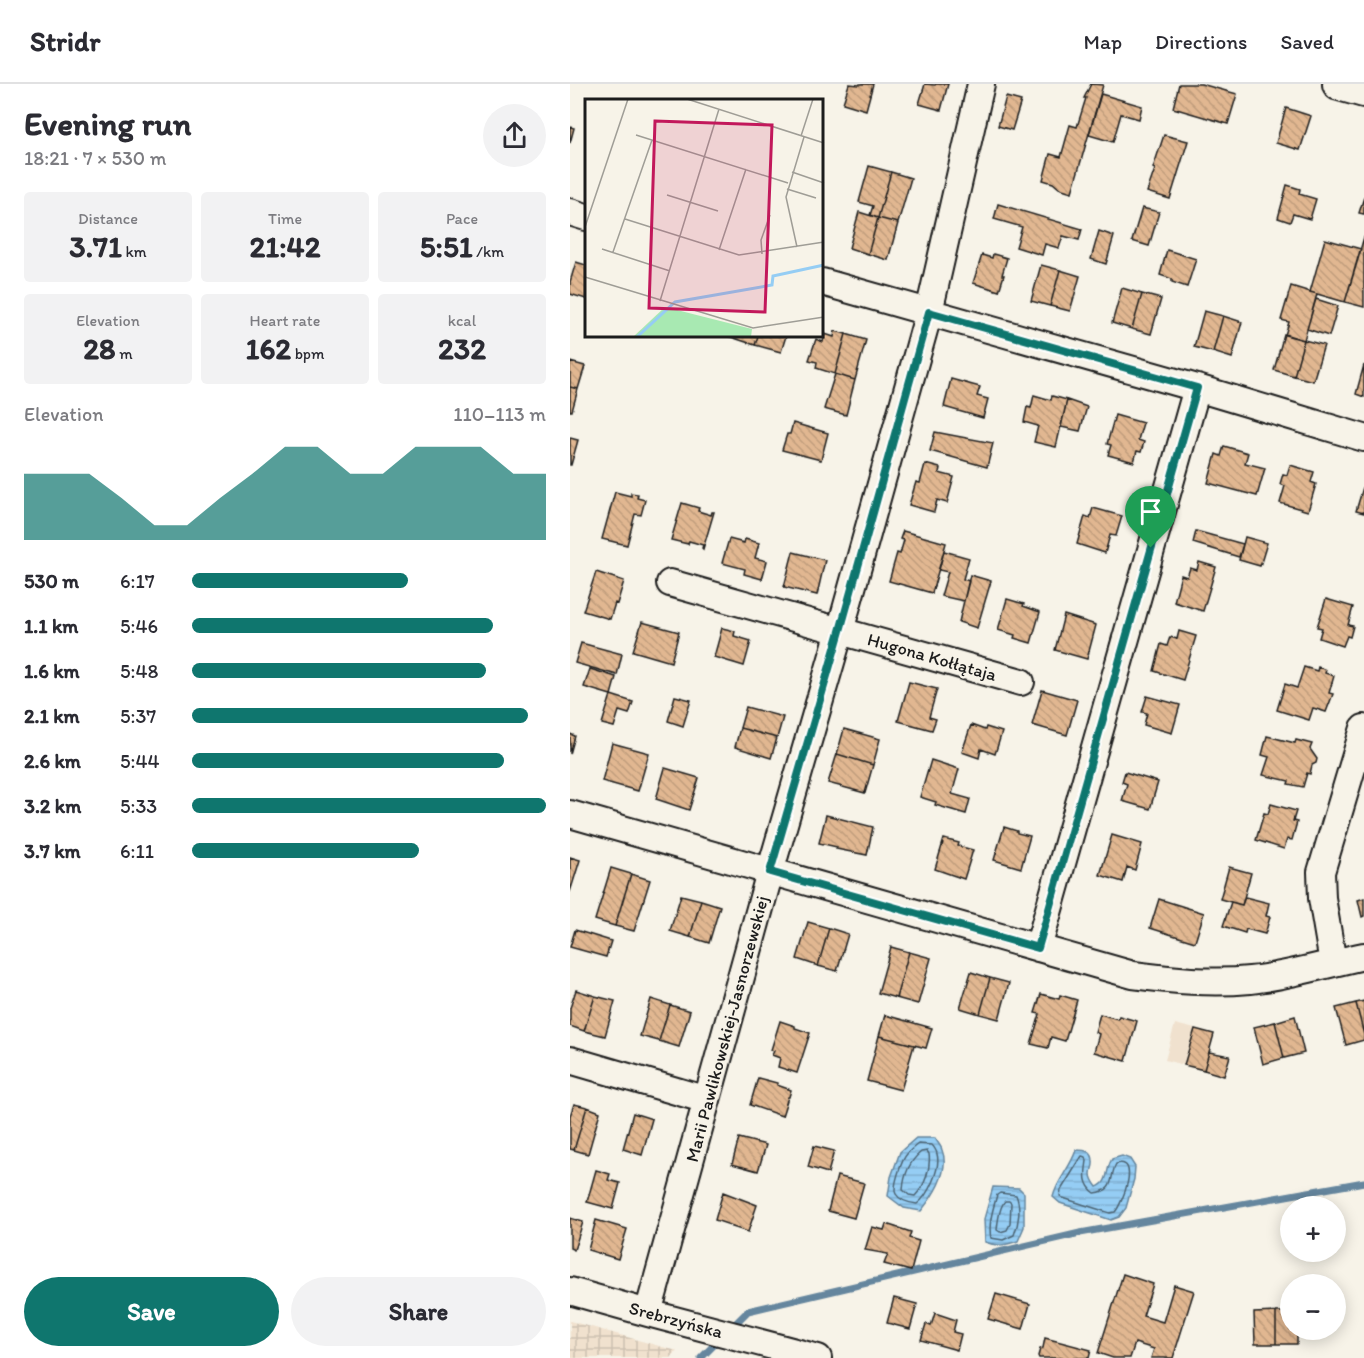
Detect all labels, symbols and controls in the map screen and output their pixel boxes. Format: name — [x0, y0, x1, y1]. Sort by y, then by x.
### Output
text: Stridr — [30, 24, 100, 58]
text: Map — [1084, 29, 1122, 54]
text: Directions — [1155, 29, 1247, 54]
text: Saved — [1280, 29, 1334, 54]
inset map — [585, 99, 824, 338]
text: Evening run — [24, 104, 191, 143]
button: share — [483, 104, 546, 167]
text: 18:21 · 7 × 530 m — [24, 146, 166, 170]
text: Distance — [78, 209, 138, 228]
text: Time — [268, 209, 302, 228]
text: Pace — [446, 209, 478, 228]
text: 3.71 — [69, 228, 122, 265]
text: 21:42 — [250, 228, 320, 265]
text: 5:51 — [420, 228, 473, 265]
text: km — [122, 242, 147, 261]
text: /km — [473, 242, 504, 261]
text: Elevation — [76, 311, 140, 330]
text: Heart rate — [250, 311, 320, 330]
text: kcal — [448, 311, 476, 330]
text: 28 — [83, 330, 116, 367]
text: 162 — [246, 330, 291, 367]
text: 232 — [438, 330, 486, 367]
text: m — [116, 344, 133, 363]
text: bpm — [291, 344, 324, 363]
text: Elevation — [24, 402, 103, 426]
text: 110–113 m — [453, 402, 546, 426]
pin — [1125, 486, 1176, 548]
icon: arrive — [1134, 495, 1167, 528]
text: 530 m — [24, 569, 79, 593]
text: 6:17 — [120, 569, 155, 593]
text: 1.1 km — [24, 614, 78, 638]
text: 5:46 — [120, 614, 158, 638]
street label: Hugona Kołłątaja — [865, 628, 1000, 686]
text: 1.6 km — [24, 659, 80, 683]
text: 5:48 — [120, 659, 158, 683]
text: 2.1 km — [24, 704, 80, 728]
text: 5:37 — [120, 704, 156, 728]
text: 2.6 km — [24, 749, 81, 773]
text: 5:44 — [120, 749, 159, 773]
text: 3.2 km — [24, 794, 81, 818]
text: 5:33 — [120, 794, 157, 818]
text: 3.7 km — [24, 839, 81, 863]
text: 6:11 — [120, 839, 154, 863]
street label: Marii Pawlikowskiej-Jasnorzewskiej — [681, 893, 773, 1165]
map controls — [1280, 1196, 1346, 1340]
button: + — [1280, 1196, 1346, 1262]
button: − — [1280, 1274, 1346, 1340]
button: Save — [24, 1277, 279, 1346]
button: Share — [291, 1277, 546, 1346]
street label: Srebrzyńska — [627, 1297, 726, 1343]

